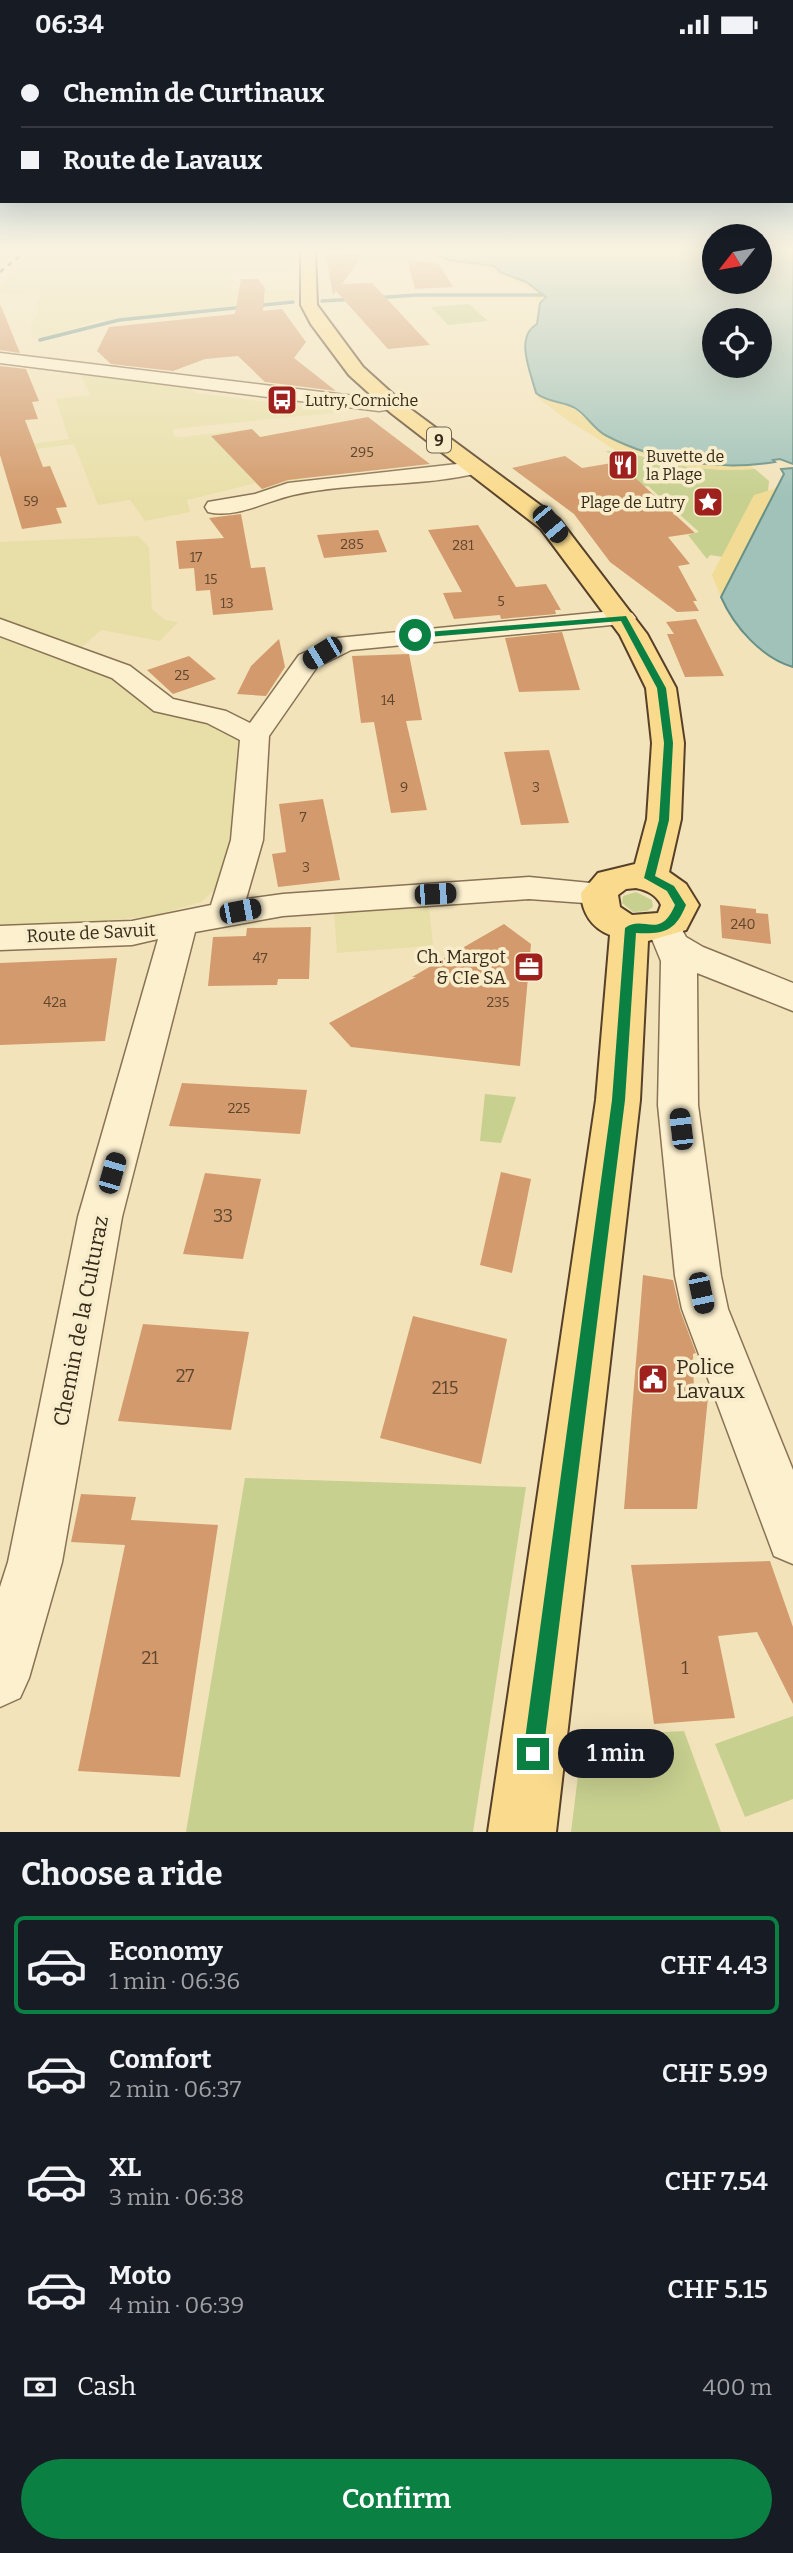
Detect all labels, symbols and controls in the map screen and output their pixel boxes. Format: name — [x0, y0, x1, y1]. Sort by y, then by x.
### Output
text: 06:34 — [35, 9, 104, 40]
text: Chemin de Curtinaux — [63, 78, 324, 109]
text: Route de Lavaux — [63, 145, 262, 176]
north arrow — [702, 224, 772, 294]
map controls — [702, 224, 772, 378]
button: locate — [702, 308, 772, 378]
bus stop icon: Lutry, Corniche — [265, 383, 299, 417]
place label: Lutry, Corniche — [305, 391, 418, 410]
road number: 9 — [427, 427, 451, 453]
house number: 295 — [350, 444, 374, 461]
place label: Buvette de la Plage — [646, 447, 724, 484]
restaurant icon: Buvette de la Plage — [606, 448, 640, 482]
place icon: Plage de Lutry — [691, 485, 725, 519]
house number: 59 — [23, 493, 39, 510]
place label: Plage de Lutry — [580, 493, 686, 512]
car — [529, 501, 572, 547]
house number: 285 — [340, 536, 364, 553]
house number: 281 — [452, 537, 474, 554]
house number: 17 — [190, 549, 202, 566]
house number: 15 — [204, 571, 218, 588]
house number: 5 — [497, 593, 505, 610]
house number: 13 — [220, 595, 234, 612]
route start — [399, 619, 431, 651]
car — [299, 633, 346, 673]
house number: 25 — [174, 667, 190, 684]
house number: 14 — [381, 692, 395, 709]
house number: 9 — [400, 779, 408, 796]
house number: 3 — [532, 779, 540, 796]
house number: 7 — [299, 809, 307, 826]
house number: 3 — [302, 859, 310, 876]
car — [414, 882, 457, 906]
car — [218, 897, 263, 925]
house number: 240 — [731, 916, 755, 933]
street label: Route de Savuit — [26, 919, 157, 947]
place label: Ch. Margot & CIe SA — [416, 946, 506, 989]
house number: 47 — [252, 950, 268, 967]
office icon: Ch. Margot & CIe SA — [512, 950, 546, 984]
house number: 42a — [43, 994, 67, 1011]
house number: 235 — [486, 994, 510, 1011]
house number: 225 — [228, 1100, 250, 1117]
car — [669, 1107, 694, 1151]
car — [97, 1150, 128, 1196]
house number: 33 — [213, 1205, 233, 1227]
street label: Chemin de la Culturaz — [48, 1214, 114, 1428]
car — [687, 1270, 716, 1316]
place label: Police Lavaux — [676, 1354, 745, 1404]
public building icon: Police Lavaux — [636, 1362, 670, 1396]
house number: 27 — [176, 1365, 194, 1387]
house number: 215 — [432, 1377, 458, 1399]
house number: 21 — [141, 1647, 159, 1669]
house number: 1 — [681, 1657, 689, 1679]
callout: 1 min — [558, 1729, 673, 1779]
route end — [517, 1738, 549, 1770]
text: 1 min — [587, 1739, 645, 1767]
text: Choose a ride — [21, 1855, 222, 1893]
icon: car — [25, 1934, 88, 1997]
text: Economy — [109, 1936, 223, 1967]
text: CHF 4.43 — [660, 1950, 768, 1981]
text: 1 min · 06:36 — [109, 1967, 240, 1995]
icon: car — [25, 2042, 88, 2105]
text: Comfort — [109, 2044, 212, 2075]
text: CHF 5.99 — [662, 2058, 768, 2089]
text: 2 min · 06:37 — [109, 2075, 241, 2103]
icon: car — [25, 2150, 88, 2213]
text: XL — [109, 2152, 141, 2183]
text: CHF 7.54 — [664, 2166, 768, 2197]
text: 3 min · 06:38 — [109, 2183, 244, 2211]
icon: car — [25, 2258, 88, 2321]
text: Moto — [109, 2260, 171, 2291]
text: CHF 5.15 — [667, 2274, 768, 2305]
text: 4 min · 06:39 — [109, 2291, 244, 2319]
icon: cash — [21, 2368, 59, 2406]
text: Cash — [77, 2371, 136, 2402]
text: 400 m — [703, 2373, 772, 2401]
button: Confirm — [21, 2459, 772, 2539]

